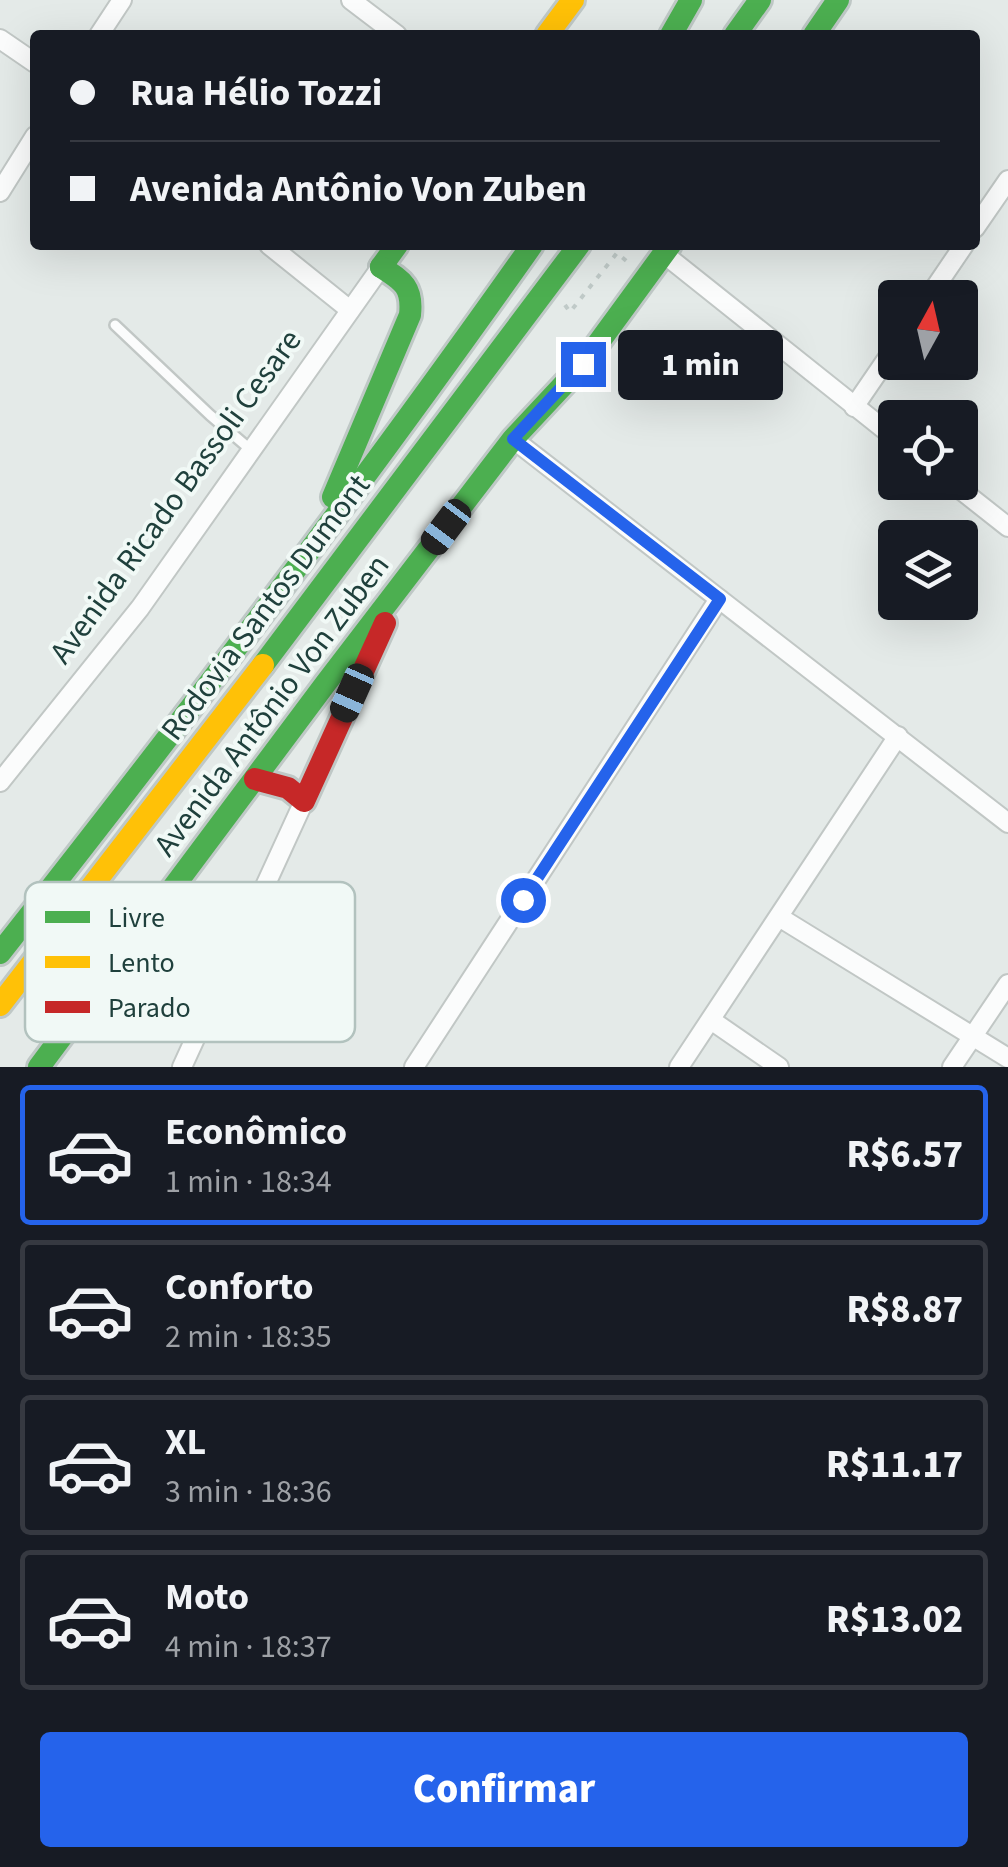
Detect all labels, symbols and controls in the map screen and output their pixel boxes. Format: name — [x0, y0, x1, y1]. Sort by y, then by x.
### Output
text: Rua Hélio Tozzi — [130, 66, 382, 120]
text: Avenida Antônio Von Zuben — [130, 162, 587, 216]
north arrow — [878, 280, 978, 380]
map controls — [878, 280, 978, 620]
street label: Avenida Ricado Bassoli Cesare — [39, 320, 313, 673]
callout: 1 min — [618, 329, 783, 399]
route end — [561, 342, 606, 387]
text: 1 min — [661, 342, 740, 388]
button: locate — [878, 400, 978, 500]
street label: Rodovia Santos Dumont — [150, 465, 381, 750]
car — [416, 494, 476, 560]
button: layers — [878, 520, 978, 620]
street label: Avenida Antônio Von Zuben — [143, 545, 401, 866]
car — [326, 659, 378, 727]
route start — [501, 878, 546, 923]
legend — [25, 882, 355, 1042]
text: Livre — [108, 898, 165, 938]
text: Lento — [108, 943, 175, 983]
text: Parado — [108, 988, 191, 1028]
text: Econômico — [165, 1105, 347, 1159]
icon: car — [45, 1110, 135, 1200]
text: R$6.57 — [846, 1128, 963, 1182]
text: 1 min · 18:34 — [165, 1159, 332, 1205]
text: Conforto — [165, 1260, 314, 1314]
icon: car — [45, 1265, 135, 1355]
text: R$8.87 — [846, 1283, 963, 1337]
text: 2 min · 18:35 — [165, 1314, 332, 1360]
text: XL — [165, 1415, 206, 1469]
icon: car — [45, 1420, 135, 1510]
text: R$11.17 — [826, 1438, 963, 1492]
text: 3 min · 18:36 — [165, 1469, 332, 1515]
text: Moto — [165, 1570, 249, 1624]
icon: car — [45, 1575, 135, 1665]
text: R$13.02 — [826, 1593, 963, 1647]
text: 4 min · 18:37 — [165, 1624, 332, 1670]
button: Confirmar — [40, 1732, 968, 1847]

